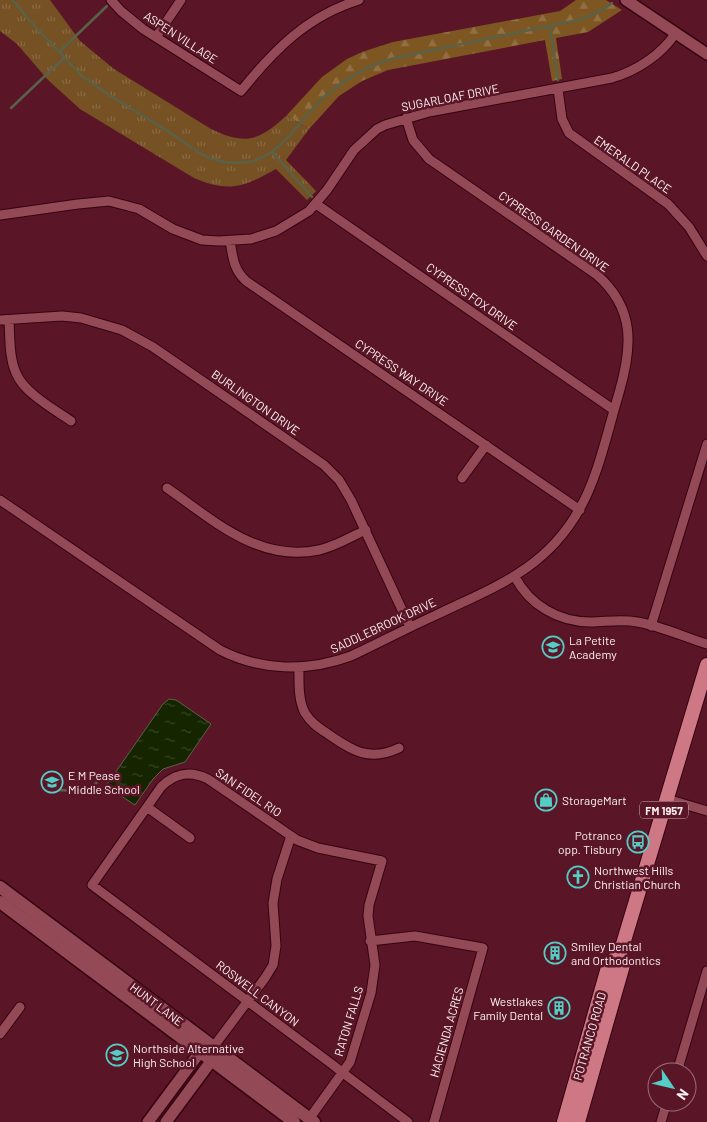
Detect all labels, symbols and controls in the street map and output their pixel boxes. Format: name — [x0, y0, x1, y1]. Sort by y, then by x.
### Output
street label: ASPEN VILLAGE — [142, 8, 220, 66]
street label: SUGARLOAF DRIVE — [400, 81, 500, 113]
street label: EMERALD PLACE — [592, 132, 674, 196]
street label: CYPRESS GARDEN DRIVE — [496, 188, 612, 274]
street label: CYPRESS FOX DRIVE — [424, 259, 520, 333]
street label: CYPRESS WAY DRIVE — [353, 336, 451, 408]
street label: BURLINGTON DRIVE — [209, 366, 303, 438]
street label: SADDLEBROOK DRIVE — [328, 594, 438, 656]
place label: La Petite Academy — [569, 633, 617, 661]
school or university icon: La Petite Academy — [541, 635, 565, 659]
street label: SAN FIDEL RIO — [213, 765, 285, 819]
place label: E M Pease Middle School — [68, 768, 140, 796]
school or university icon: E M Pease Middle School — [40, 770, 64, 794]
shop icon: StorageMart — [534, 788, 558, 812]
place label: StorageMart — [562, 793, 627, 807]
road number: FM 1957 — [640, 802, 688, 818]
place label: Potranco opp. Tisbury — [558, 828, 622, 856]
bus stop icon: Potranco opp. Tisbury — [626, 830, 650, 854]
place label: Northwest Hills Christian Church — [594, 863, 681, 891]
church icon: Northwest Hills Christian Church — [566, 865, 590, 889]
place label: Smiley Dental and Orthodontics — [571, 939, 661, 967]
building icon: Smiley Dental and Orthodontics — [543, 941, 567, 965]
street label: ROSWELL CANYON — [214, 957, 302, 1029]
street label: HUNT LANE — [128, 980, 186, 1028]
street label: RATON FALLS — [331, 984, 365, 1058]
street label: HACIENDA ACRES — [426, 985, 466, 1079]
street label: POTRANCO ROAD — [570, 990, 608, 1082]
place label: Westlakes Family Dental — [473, 994, 543, 1022]
building icon: Westlakes Family Dental — [547, 996, 571, 1020]
place label: Northside Alternative High School — [133, 1041, 244, 1069]
school or university icon: Northside Alternative High School — [105, 1043, 129, 1067]
north arrow — [647, 1062, 697, 1112]
text: N — [673, 1086, 693, 1103]

